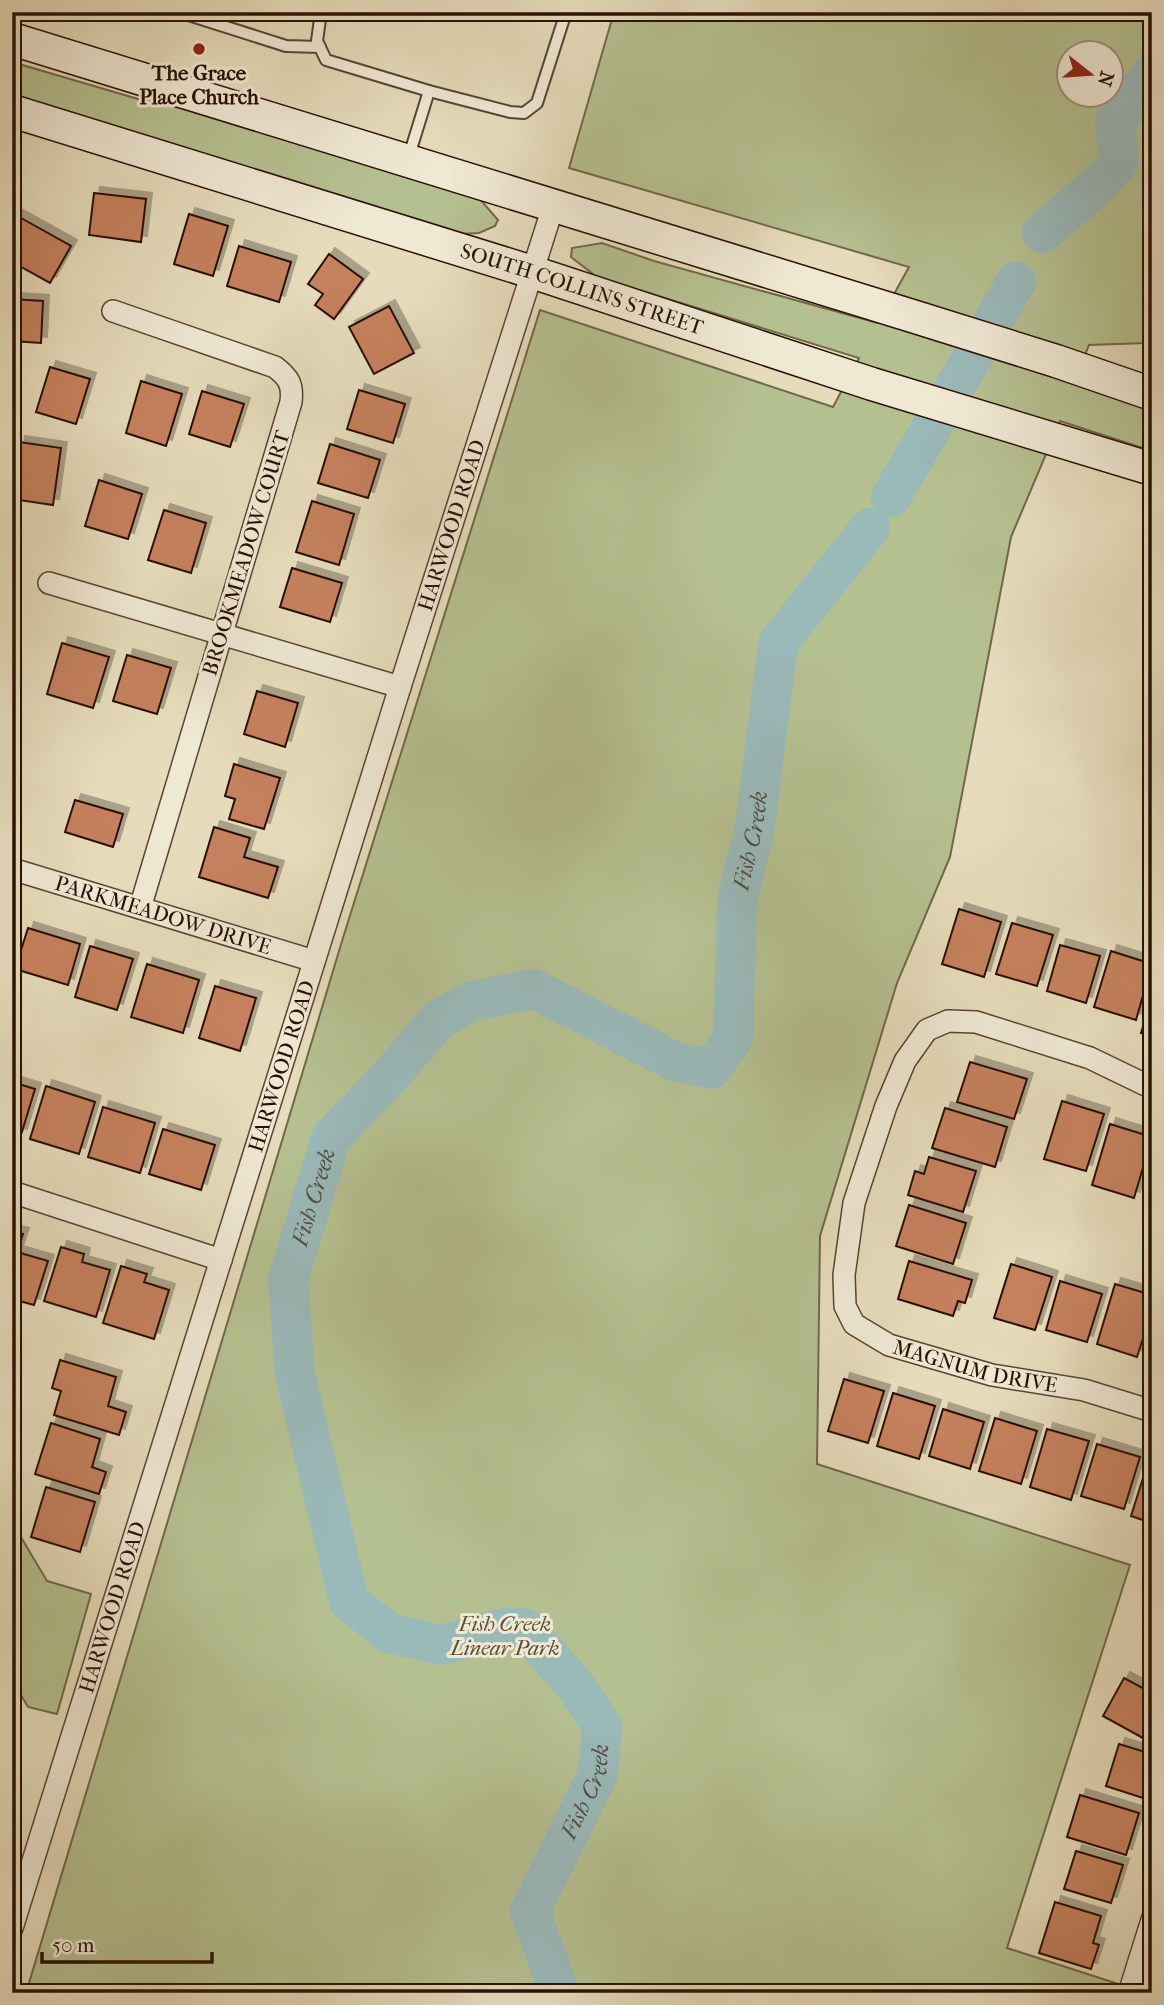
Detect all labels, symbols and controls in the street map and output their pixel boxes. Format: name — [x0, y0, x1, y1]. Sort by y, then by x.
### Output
north arrow — [1056, 38, 1126, 108]
marker: The Grace Place Church — [191, 41, 207, 57]
place label: The Grace Place Church — [139, 61, 259, 109]
text: N — [1093, 69, 1118, 89]
street label: SOUTH COLLINS STREET — [457, 239, 707, 340]
street label: BROOKMEADOW COURT — [197, 427, 295, 678]
street label: HARWOOD ROAD — [413, 437, 490, 614]
water label: Fish Creek — [727, 789, 773, 894]
street label: PARKMEADOW DRIVE — [52, 871, 274, 959]
street label: HARWOOD ROAD — [243, 977, 320, 1155]
water label: Fish Creek — [285, 1145, 341, 1250]
street label: MAGNUM DRIVE — [890, 1335, 1060, 1398]
street label: HARWOOD ROAD — [74, 1519, 150, 1696]
park label: Fish Creek Linear Park — [449, 1612, 560, 1660]
water label: Fish Creek — [554, 1743, 614, 1844]
scale bar — [42, 1921, 212, 1965]
text: 50 m — [52, 1933, 95, 1957]

